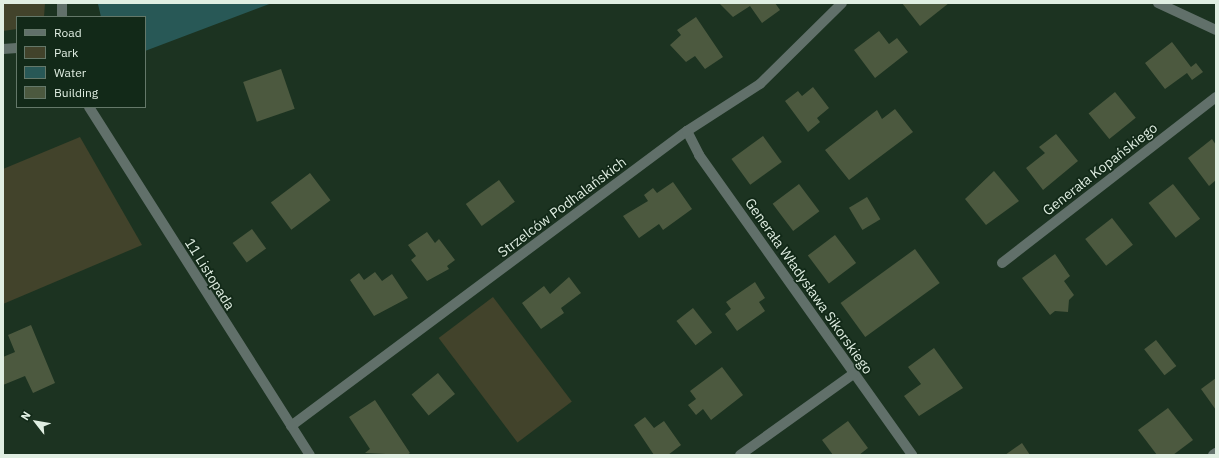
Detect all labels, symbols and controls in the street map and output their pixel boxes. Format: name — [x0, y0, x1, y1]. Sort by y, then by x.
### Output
legend — [16, 16, 146, 108]
text: Road — [54, 25, 82, 40]
text: Park — [54, 45, 78, 60]
text: Water — [54, 65, 86, 80]
text: Building — [54, 85, 98, 100]
street label: Generała Kopańskiego — [1039, 119, 1161, 219]
street label: Strzelców Podhalańskich — [495, 153, 629, 261]
street label: Generała Władysława Sikorskiego — [742, 195, 876, 377]
street label: 11 Listopada — [181, 235, 239, 313]
north arrow — [16, 402, 56, 442]
text: N — [18, 409, 34, 423]

